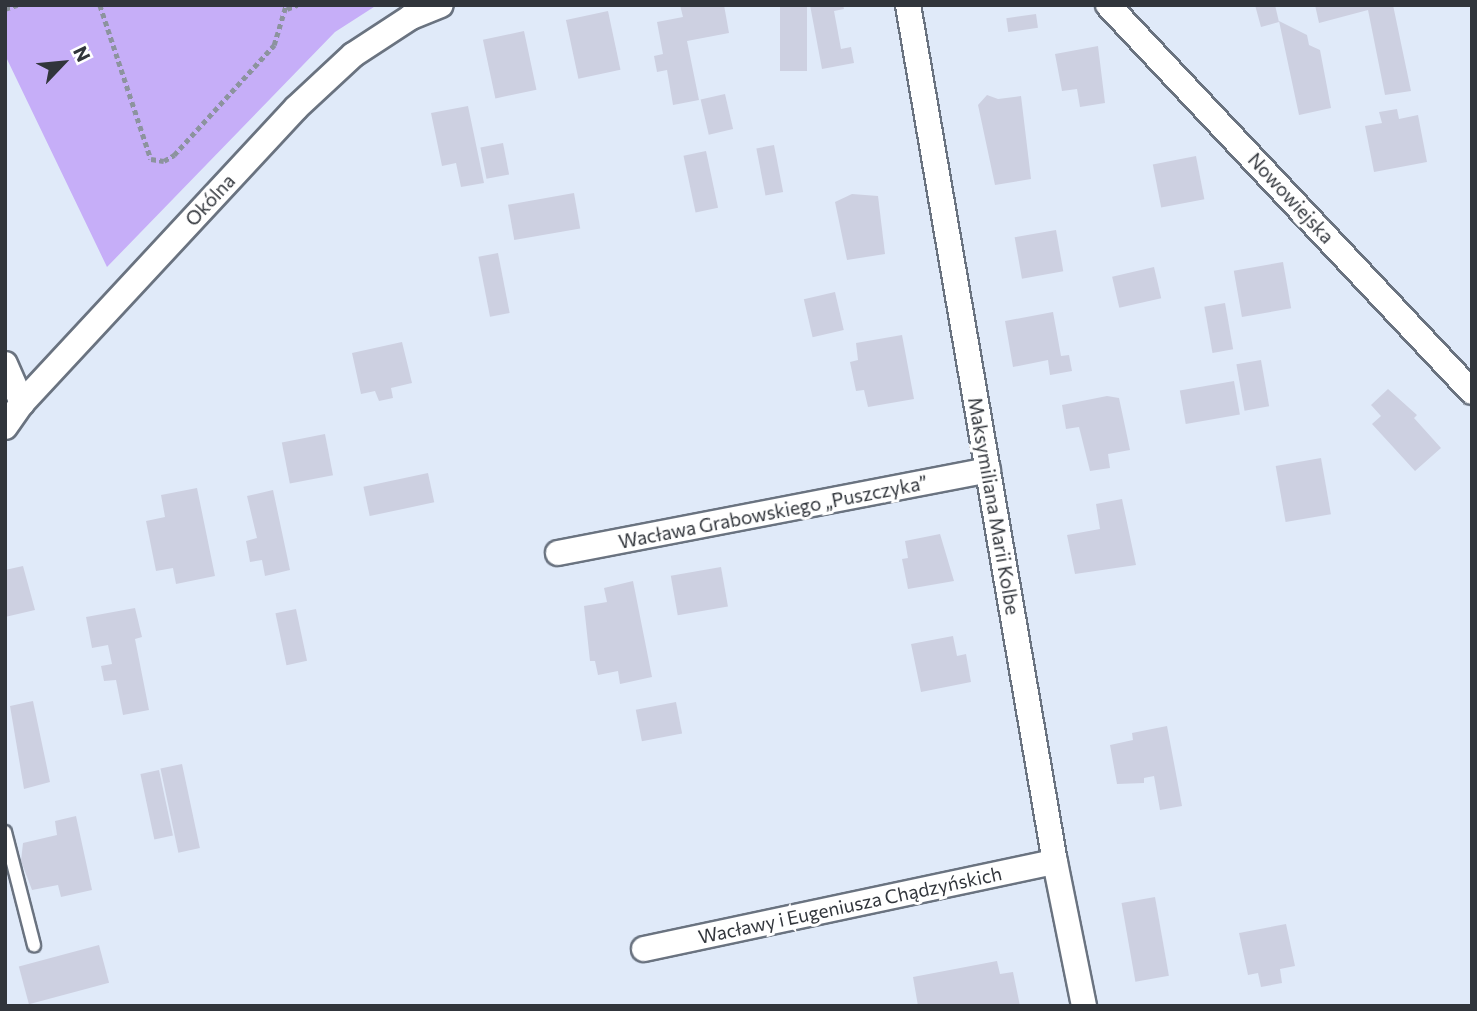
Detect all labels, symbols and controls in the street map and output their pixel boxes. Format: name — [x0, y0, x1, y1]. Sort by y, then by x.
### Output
north arrow — [28, 28, 98, 98]
text: N — [69, 42, 96, 65]
street label: Nowowiejska — [1243, 148, 1339, 248]
street label: Okólna — [180, 169, 240, 231]
street label: Maksymiliana Marii Kolbe — [964, 395, 1024, 617]
street label: Wacława Grabowskiego „Puszczyka” — [617, 471, 929, 553]
street label: Wacławy i Eugeniusza Chądzyńskich — [696, 862, 1004, 948]

